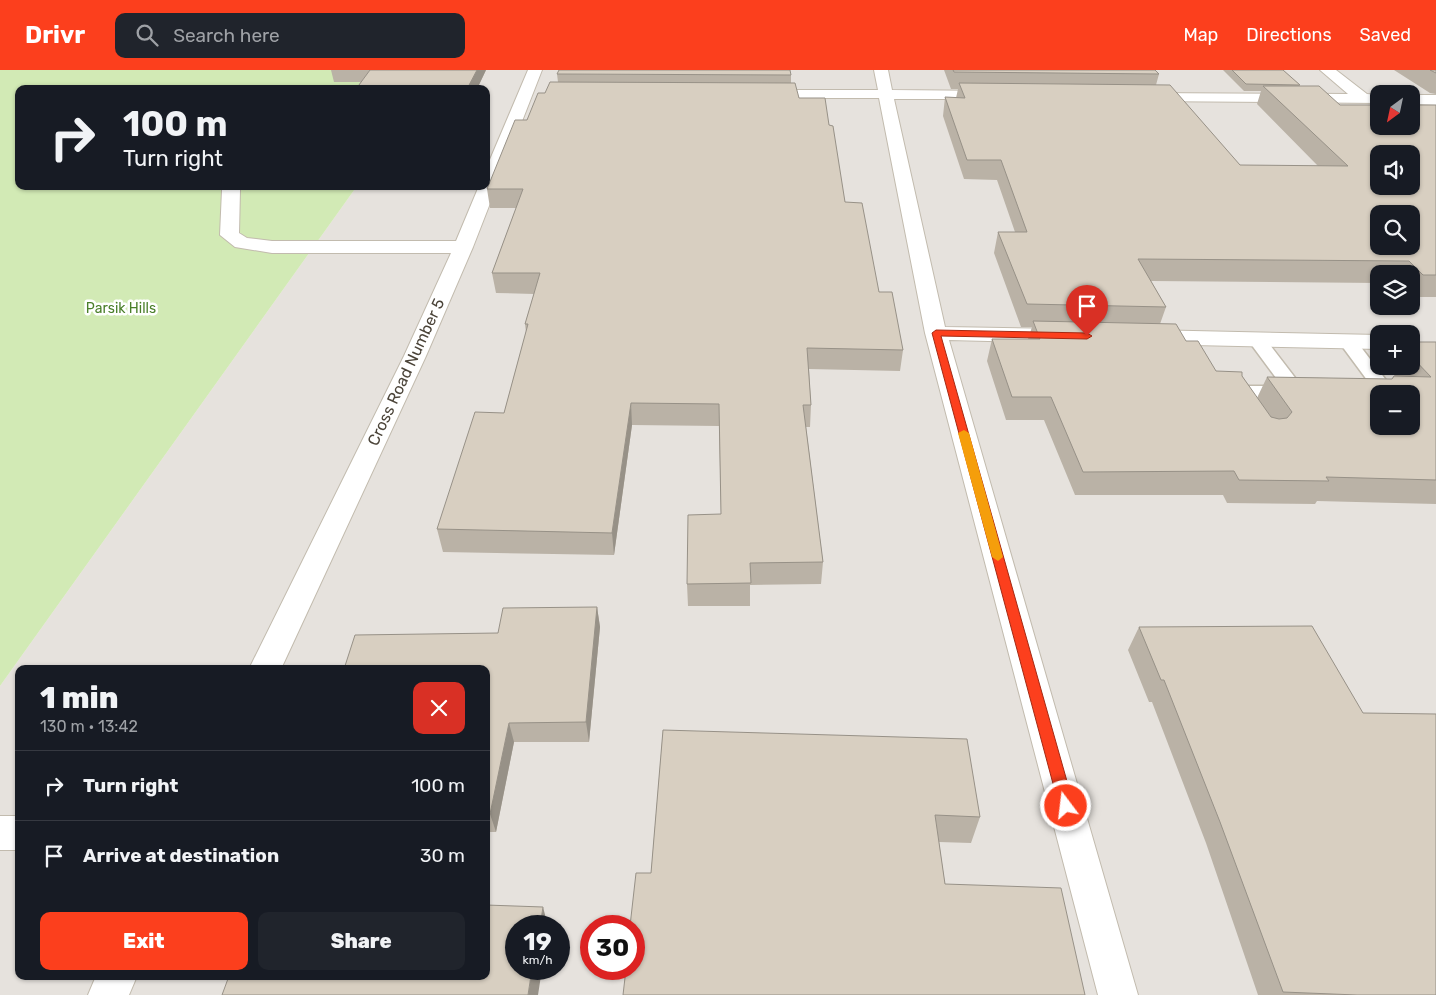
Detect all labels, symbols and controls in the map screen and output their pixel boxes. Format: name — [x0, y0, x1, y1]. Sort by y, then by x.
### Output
search box — [115, 13, 465, 58]
text: Drivr — [25, 21, 85, 49]
icon: search — [133, 21, 161, 49]
text: Search here — [173, 24, 280, 47]
text: Map — [1183, 24, 1218, 46]
text: Directions — [1246, 24, 1332, 46]
text: Saved — [1360, 24, 1411, 46]
north arrow — [1370, 85, 1420, 135]
map controls — [1370, 85, 1420, 435]
text: 100 m — [123, 103, 228, 145]
icon: right — [40, 105, 105, 170]
text: Turn right — [123, 145, 223, 172]
button: sound — [1370, 145, 1420, 195]
button: search — [1370, 205, 1420, 255]
button: layers — [1370, 265, 1420, 315]
pin — [1066, 285, 1108, 336]
icon: arrive — [1073, 292, 1101, 320]
street label: Cross Road Number 5 — [363, 295, 449, 449]
park label: Parsik Hills — [86, 300, 156, 317]
button: + — [1370, 325, 1420, 375]
button: − — [1370, 385, 1420, 435]
text: 1 min — [40, 680, 118, 716]
button: close — [413, 682, 465, 734]
text: 130 m · 13:42 — [40, 717, 138, 736]
icon: right — [40, 772, 68, 800]
text: Turn right — [83, 774, 178, 797]
text: 100 m — [411, 774, 465, 797]
position arrow — [1039, 779, 1091, 831]
icon: arrive — [40, 842, 68, 870]
text: Arrive at destination — [83, 844, 279, 867]
text: 30 m — [420, 844, 465, 867]
button: Exit — [40, 912, 248, 970]
button: Share — [258, 912, 465, 970]
speed limit sign: 30 — [580, 915, 645, 980]
text: 19 — [523, 927, 552, 956]
text: km/h — [523, 953, 552, 967]

